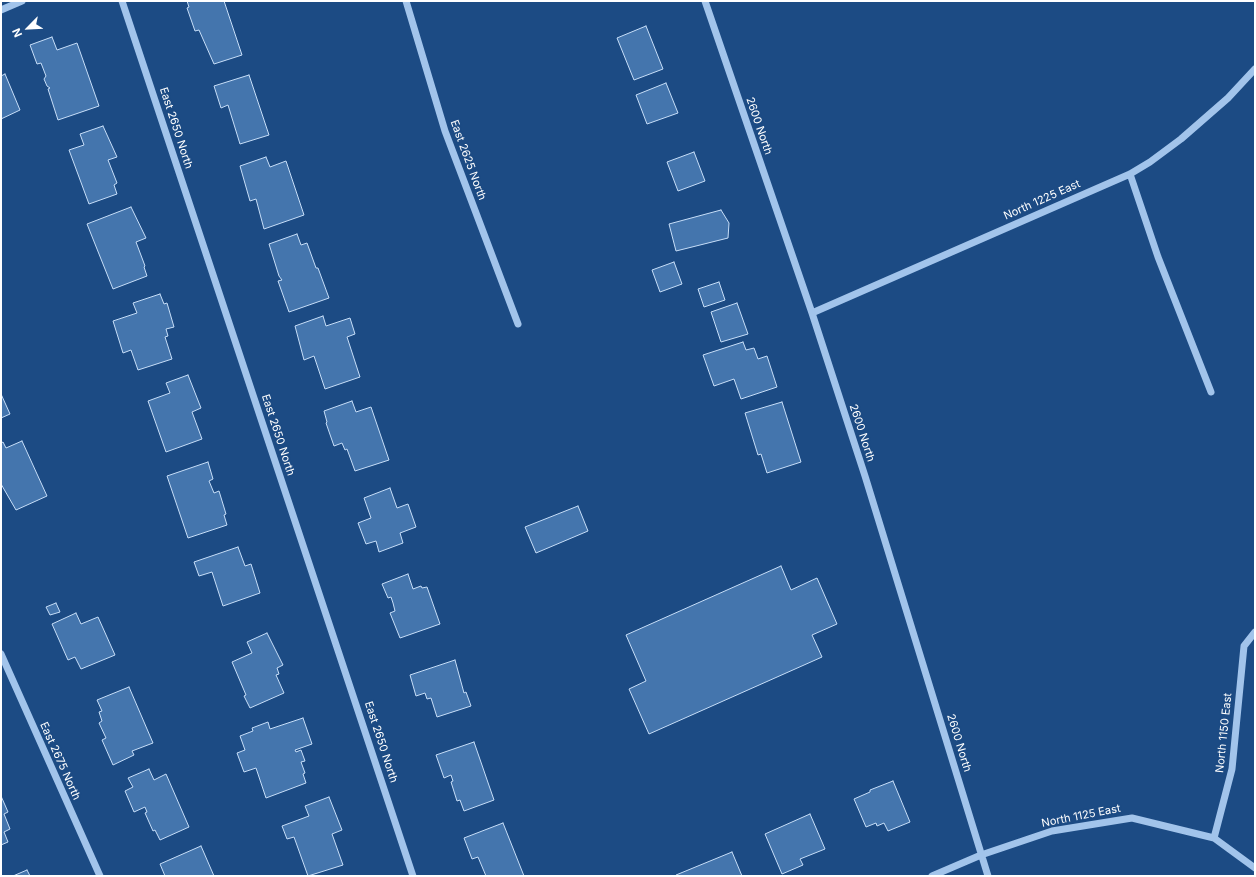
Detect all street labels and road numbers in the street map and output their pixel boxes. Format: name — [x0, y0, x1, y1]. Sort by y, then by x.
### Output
street label: East 2650 North — [157, 86, 195, 170]
street label: 2600 North — [743, 96, 775, 156]
street label: East 2625 North — [447, 118, 489, 202]
street label: North 1225 East — [1002, 177, 1082, 223]
street label: East 2650 North — [259, 393, 297, 477]
street label: 2600 North — [846, 403, 878, 463]
street label: North 1150 East — [1213, 692, 1235, 774]
street label: East 2650 North — [362, 700, 400, 784]
street label: 2600 North — [944, 712, 974, 774]
street label: East 2675 North — [37, 720, 83, 802]
street label: North 1125 East — [1040, 802, 1122, 830]

